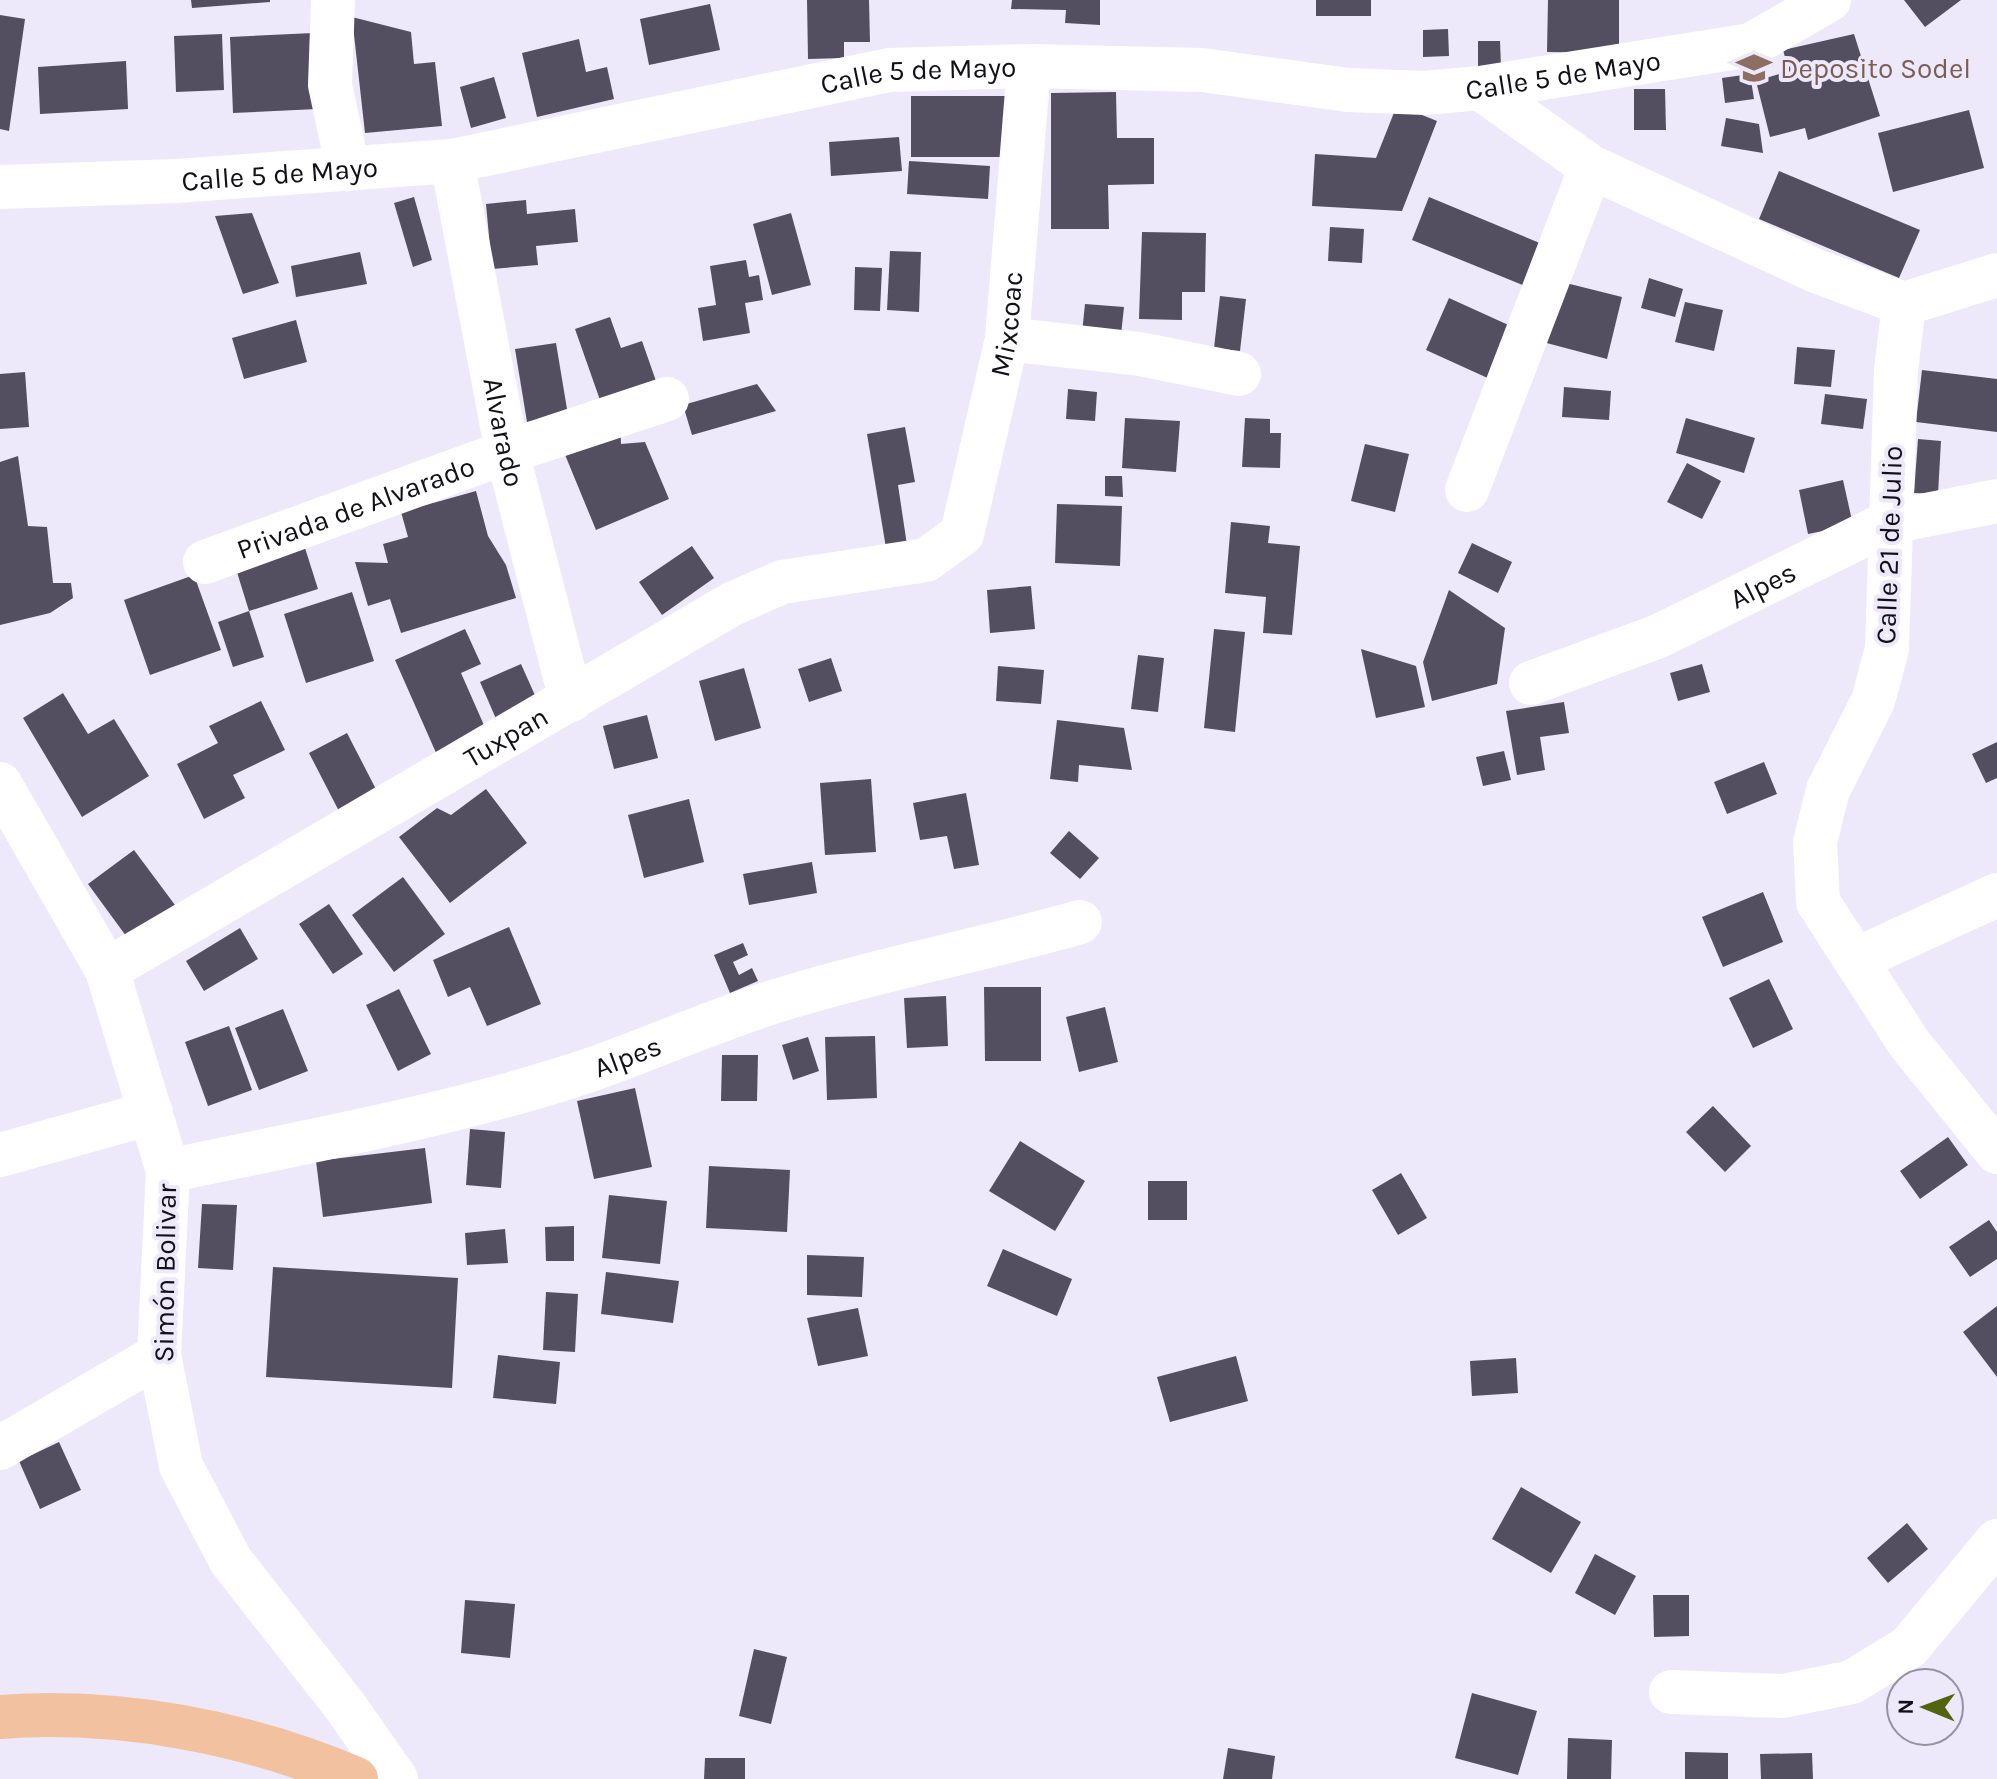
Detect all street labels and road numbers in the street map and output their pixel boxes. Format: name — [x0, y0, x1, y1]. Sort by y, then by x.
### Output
street label: Calle 5 de Mayo — [1464, 43, 1663, 106]
street label: Calle 5 de Mayo — [817, 50, 1017, 100]
street label: Calle 5 de Mayo — [180, 150, 379, 197]
street label: Mixcoac — [982, 270, 1029, 380]
street label: Alvarado — [477, 375, 532, 490]
street label: Calle 21 de Julio — [1869, 445, 1909, 645]
street label: Privada de Alvarado — [232, 449, 479, 566]
street label: Alpes — [1724, 555, 1801, 615]
street label: Tuxpan — [458, 699, 554, 774]
street label: Alpes — [589, 1028, 666, 1084]
street label: Simón Bolivar — [147, 1182, 183, 1363]

